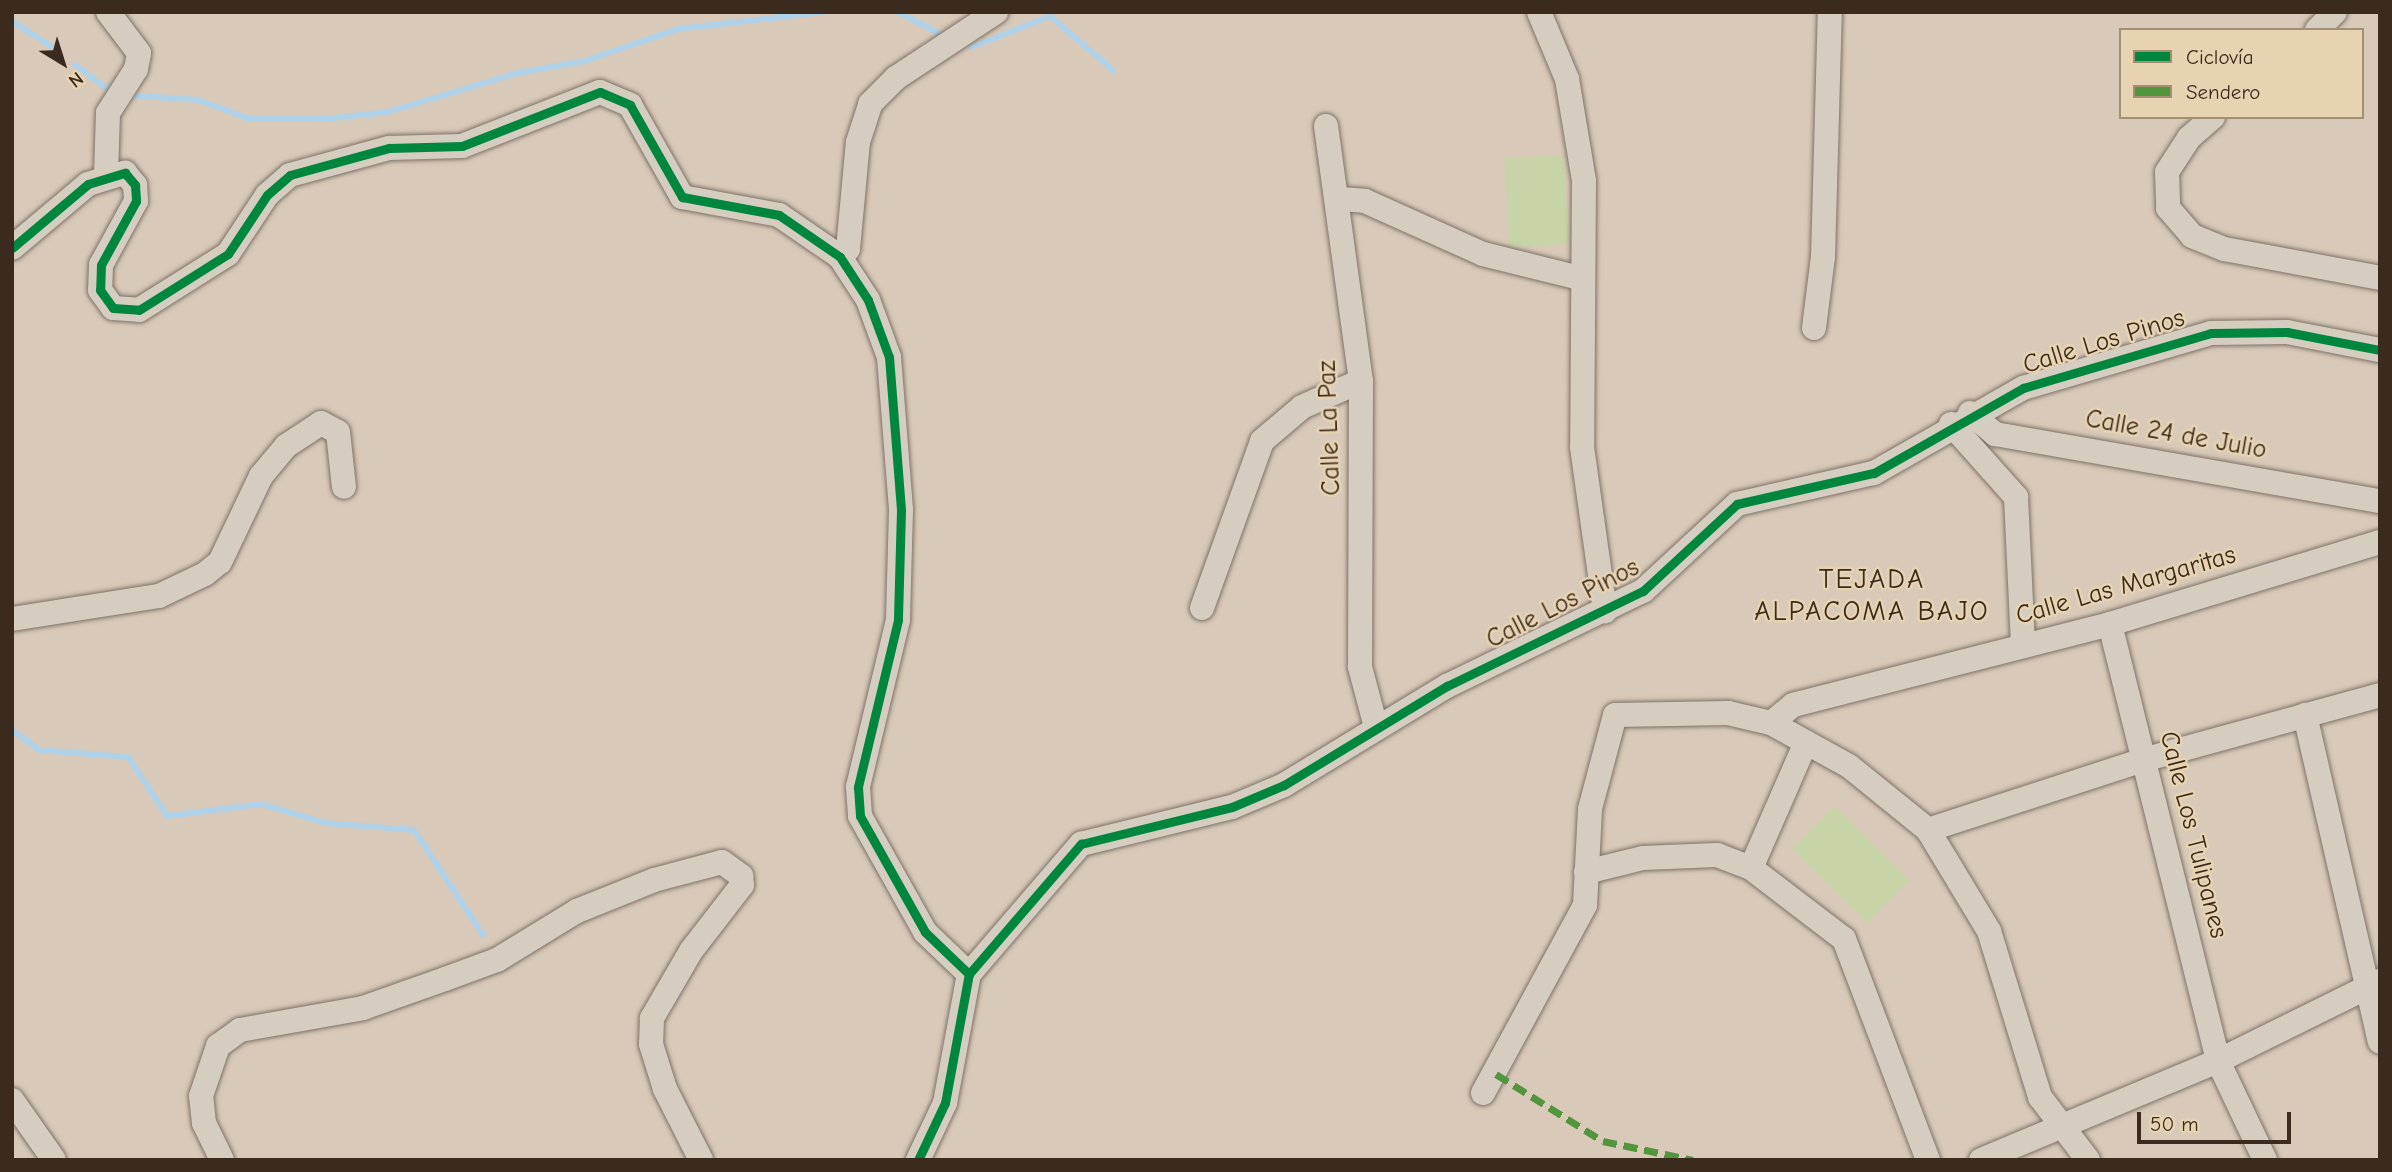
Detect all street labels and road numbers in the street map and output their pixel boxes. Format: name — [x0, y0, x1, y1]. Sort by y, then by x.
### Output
street label: Calle Los Pinos — [2019, 303, 2189, 381]
street label: Calle La Paz — [1312, 360, 1348, 496]
street label: Calle 24 de Julio — [2083, 404, 2269, 466]
street label: Calle Las Margaritas — [2013, 540, 2239, 632]
street label: Calle Los Pinos — [1481, 552, 1645, 656]
street label: Calle Los Tulipanes — [2152, 728, 2234, 942]

